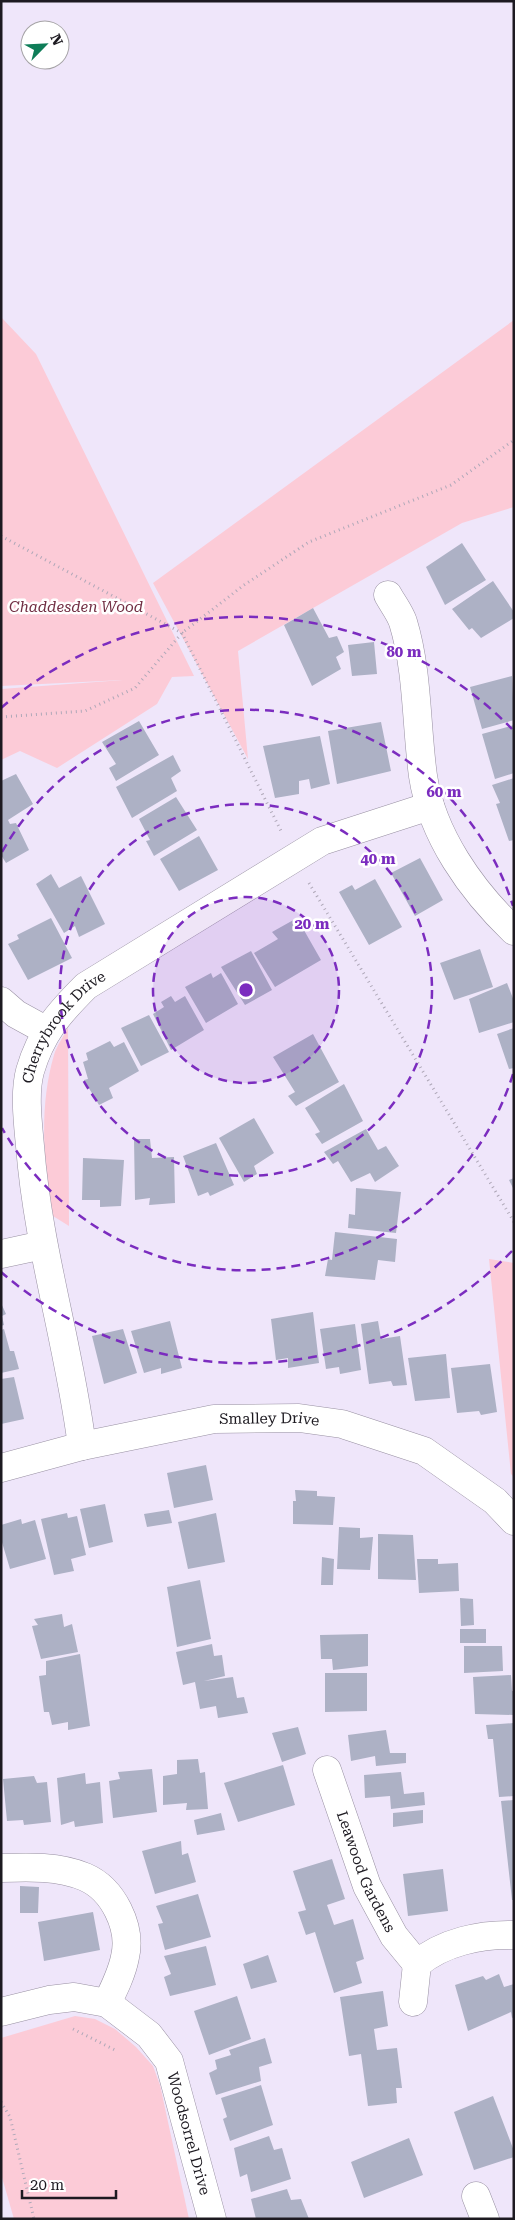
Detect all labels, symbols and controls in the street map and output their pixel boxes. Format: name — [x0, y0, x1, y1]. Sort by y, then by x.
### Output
north arrow — [20, 20, 70, 70]
text: N — [47, 32, 66, 48]
park label: Chaddesden Wood — [9, 598, 143, 616]
text: 80 m — [386, 643, 422, 661]
text: 60 m — [426, 783, 462, 801]
text: 40 m — [360, 850, 396, 868]
text: 20 m — [294, 915, 330, 933]
street label: Cherrybrook Drive — [19, 967, 109, 1085]
centre of rings — [237, 981, 255, 999]
street label: Smalley Drive — [219, 1409, 321, 1430]
street label: Leawood Gardens — [333, 1809, 399, 1935]
street label: Woodsorrel Drive — [163, 2070, 214, 2197]
scale bar — [22, 2168, 116, 2200]
text: 20 m — [30, 2176, 65, 2194]

